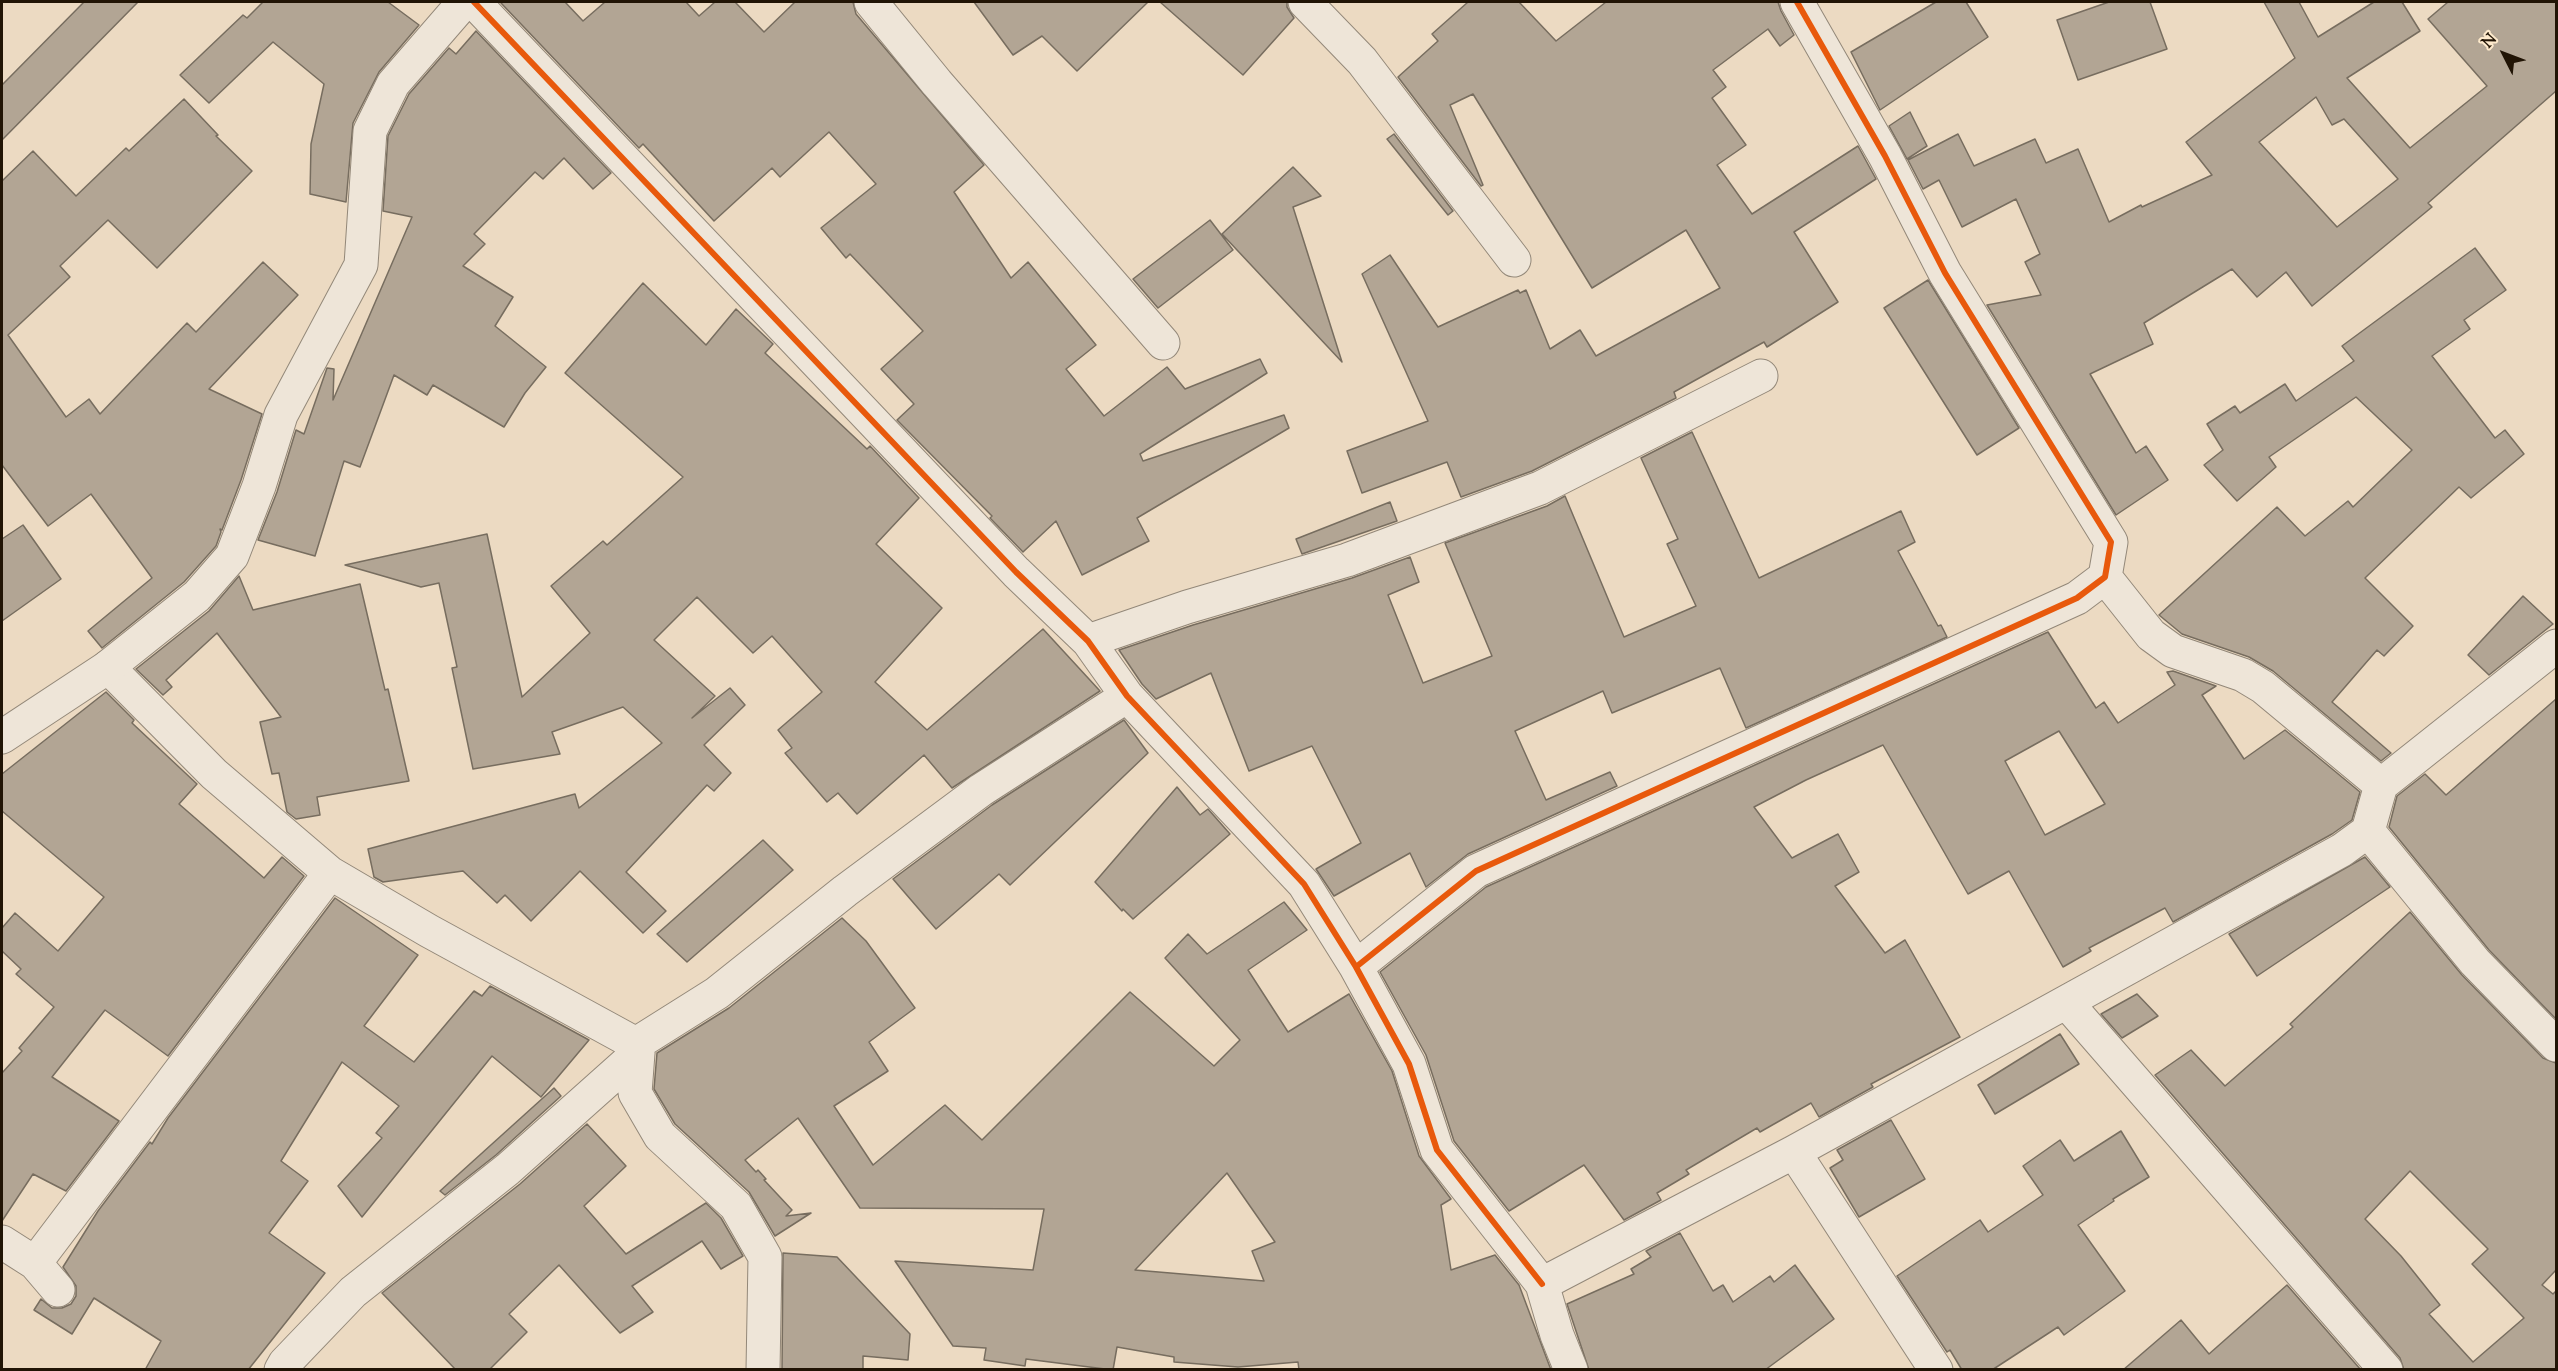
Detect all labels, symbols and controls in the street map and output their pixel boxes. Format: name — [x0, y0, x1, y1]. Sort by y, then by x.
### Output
north arrow — [2474, 24, 2534, 84]
text: N — [2477, 29, 2503, 54]

